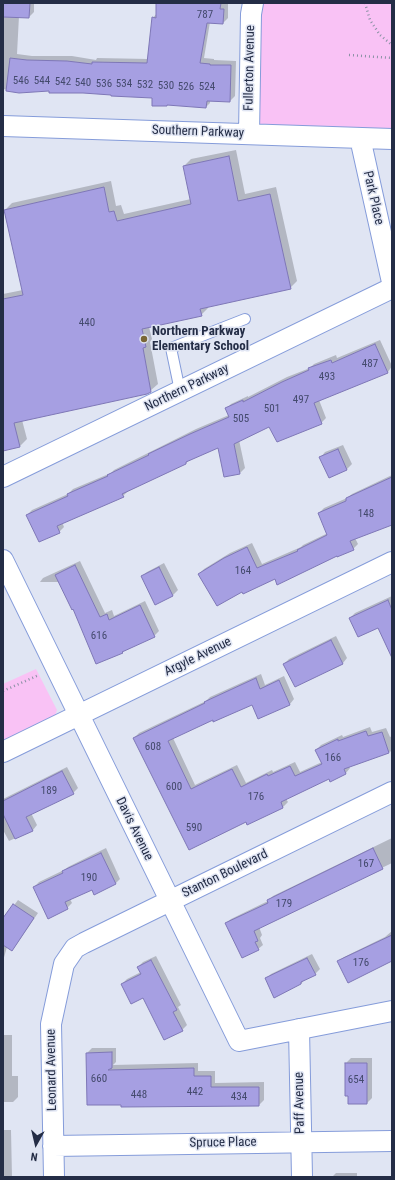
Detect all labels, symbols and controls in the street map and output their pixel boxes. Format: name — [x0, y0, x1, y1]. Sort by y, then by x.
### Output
house number: 787 — [197, 8, 213, 22]
street label: Fullerton Avenue — [241, 25, 259, 111]
house number: 546 — [13, 74, 29, 88]
house number: 544 — [34, 74, 50, 88]
house number: 542 — [55, 75, 71, 89]
house number: 540 — [75, 76, 91, 90]
house number: 536 — [96, 77, 112, 91]
house number: 534 — [116, 77, 132, 91]
house number: 532 — [137, 78, 153, 92]
house number: 530 — [158, 79, 174, 93]
house number: 526 — [178, 80, 194, 94]
house number: 524 — [199, 80, 215, 94]
street label: Southern Parkway — [152, 123, 244, 141]
street label: Park Place — [359, 170, 387, 226]
house number: 440 — [79, 316, 95, 330]
place label: Northern Parkway Elementary School — [152, 324, 249, 355]
marker: Northern Parkway Elementary School — [139, 334, 149, 344]
house number: 487 — [362, 357, 378, 371]
street label: Northern Parkway — [142, 361, 232, 415]
house number: 493 — [319, 370, 335, 384]
house number: 497 — [293, 393, 309, 407]
house number: 501 — [264, 402, 280, 416]
house number: 505 — [233, 412, 249, 426]
house number: 148 — [358, 507, 374, 521]
house number: 164 — [235, 564, 251, 578]
house number: 616 — [91, 629, 107, 643]
street label: Argyle Avenue — [162, 634, 234, 680]
house number: 608 — [145, 740, 161, 754]
house number: 166 — [325, 751, 341, 765]
house number: 600 — [166, 780, 182, 794]
house number: 189 — [41, 784, 57, 798]
house number: 176 — [248, 790, 264, 804]
street label: Davis Avenue — [112, 795, 156, 863]
house number: 590 — [186, 821, 202, 835]
street label: Stanton Boulevard — [180, 846, 270, 902]
house number: 167 — [358, 857, 374, 871]
house number: 190 — [81, 871, 97, 885]
house number: 179 — [276, 897, 292, 911]
house number: 176 — [353, 956, 369, 970]
street label: Leonard Avenue — [43, 1029, 61, 1111]
house number: 660 — [91, 1072, 107, 1086]
street label: Paff Avenue — [292, 1072, 308, 1134]
house number: 654 — [348, 1073, 364, 1087]
house number: 442 — [187, 1085, 203, 1099]
house number: 448 — [131, 1088, 147, 1102]
house number: 434 — [231, 1090, 247, 1104]
north arrow — [16, 1124, 56, 1164]
street label: Spruce Place — [189, 1135, 257, 1151]
text: N — [30, 1149, 39, 1163]

